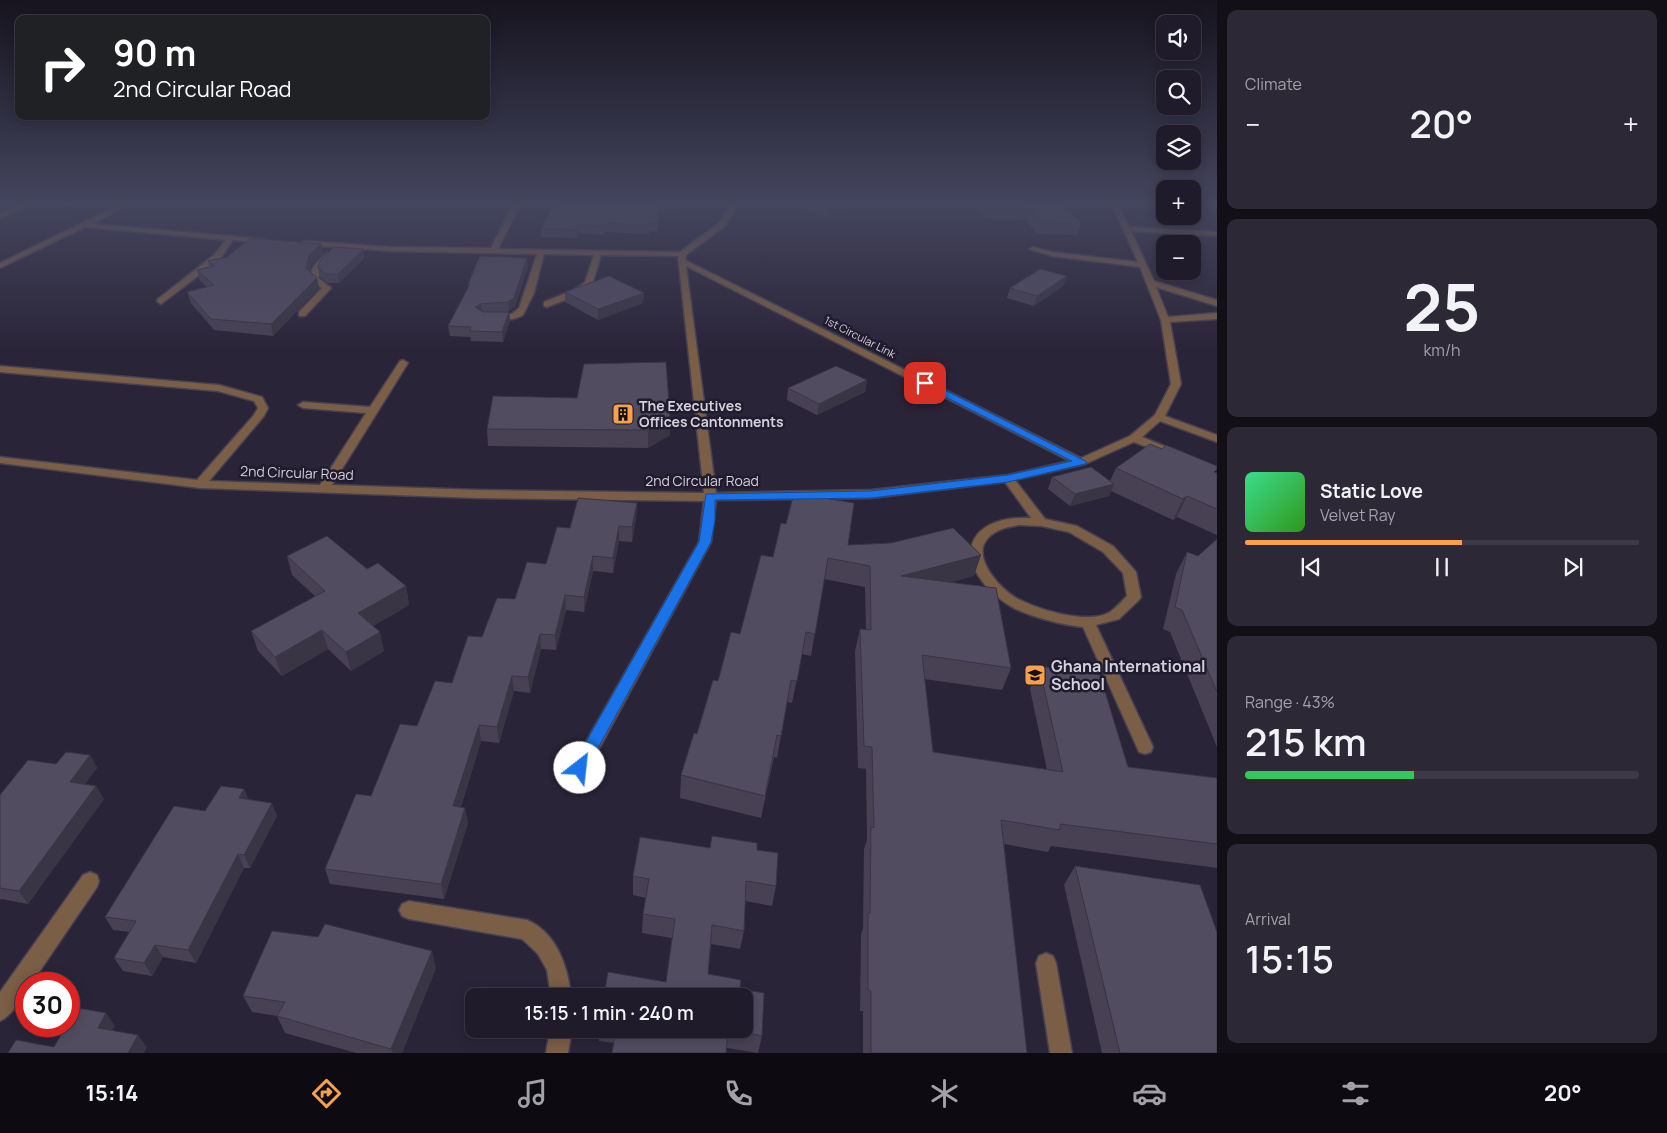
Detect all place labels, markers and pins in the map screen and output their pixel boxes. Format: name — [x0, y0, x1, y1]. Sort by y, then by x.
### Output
pin — [904, 362, 946, 404]
place label: The Executives Offices Cantonments — [639, 396, 784, 431]
building icon: The Executives Offices Cantonments — [611, 402, 635, 426]
place label: Ghana International School — [1051, 655, 1206, 695]
school or university icon: Ghana International School — [1023, 663, 1047, 687]

